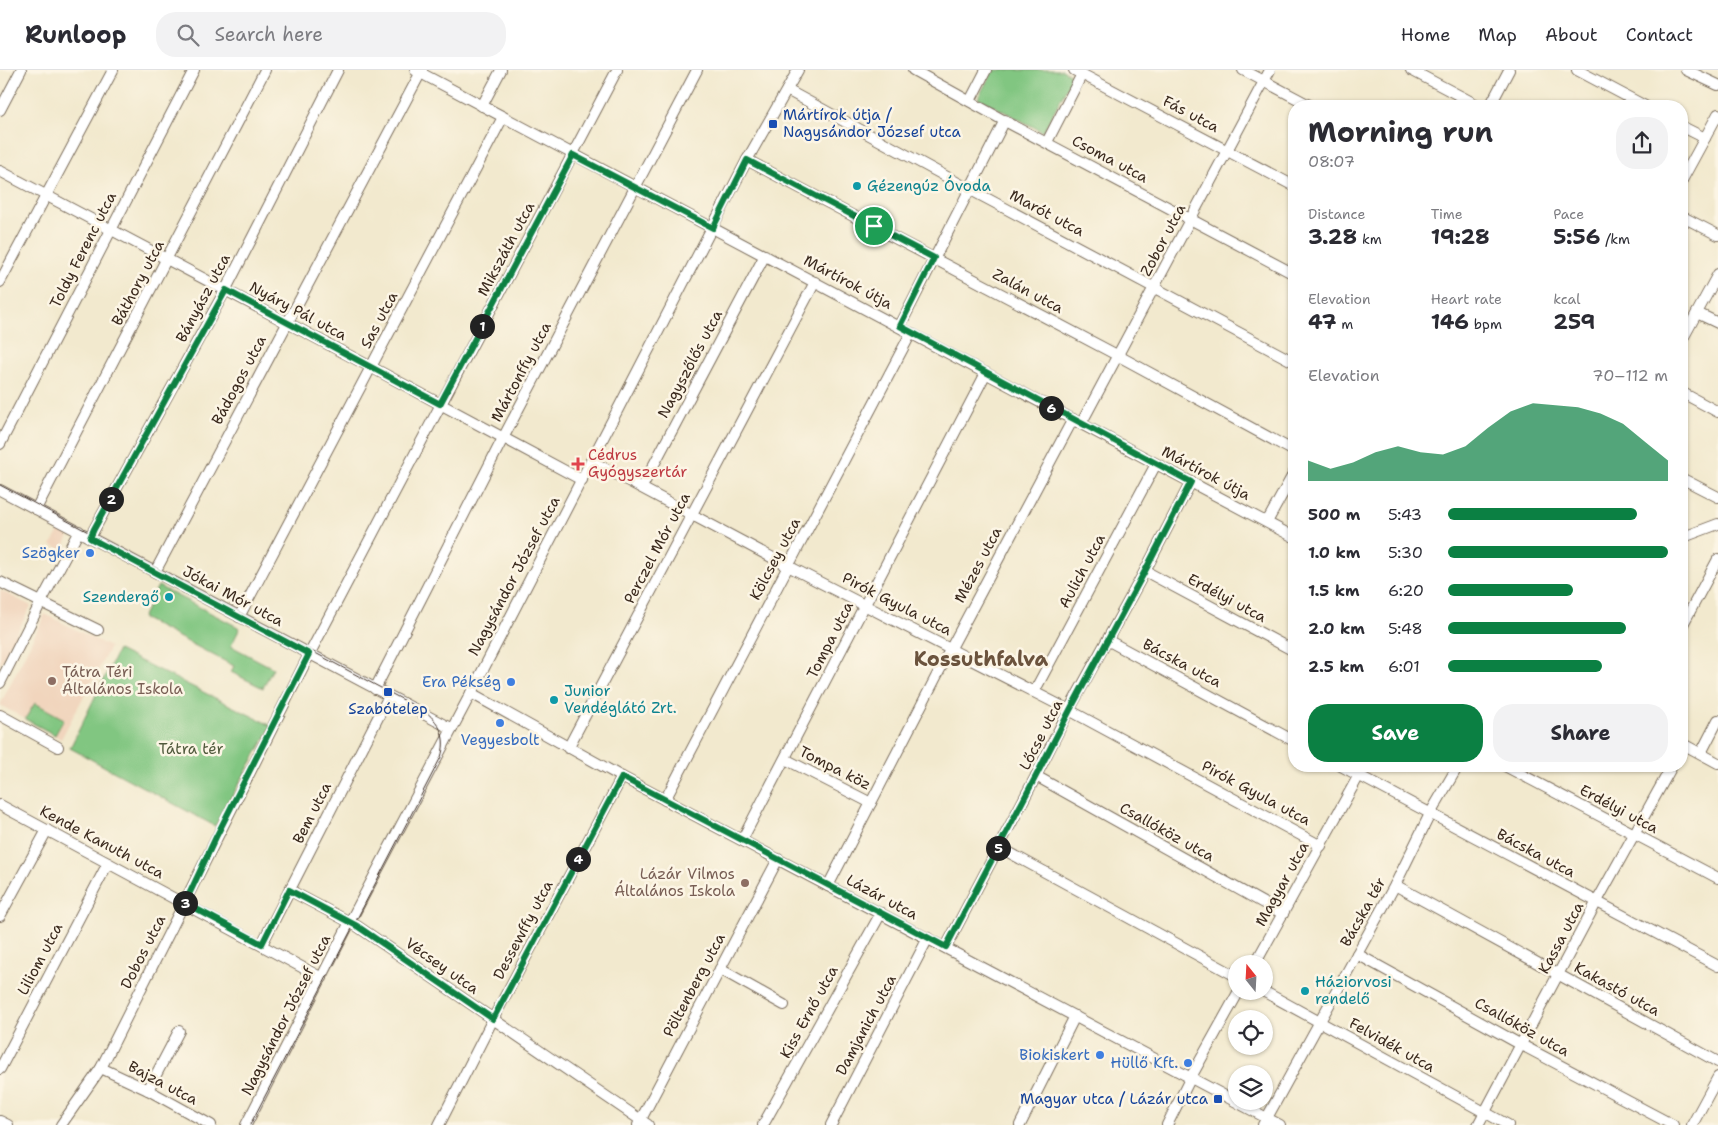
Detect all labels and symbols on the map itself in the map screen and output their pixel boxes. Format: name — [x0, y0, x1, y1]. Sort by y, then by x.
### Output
street label: Fás utca — [1159, 91, 1223, 137]
place label: Mártírok útja / Nagysándor József utca — [783, 105, 962, 142]
marker: Mártírok útja / Nagysándor József utca — [767, 118, 779, 130]
street label: Csoma utca — [1068, 131, 1152, 188]
place label: Gézengúz Óvoda — [867, 175, 991, 196]
marker: Gézengúz Óvoda — [851, 180, 863, 192]
street label: Marót utca — [1006, 185, 1088, 241]
street label: Toldy Ferenc utca — [45, 188, 121, 311]
street label: Mikszáth utca — [473, 198, 540, 300]
street label: Zobor utca — [1136, 200, 1191, 279]
pin — [853, 205, 895, 247]
street label: Báthory utca — [107, 236, 169, 329]
street label: Bányász utca — [171, 250, 235, 346]
street label: Mártírok útja — [800, 250, 896, 314]
street label: Zalán utca — [989, 264, 1067, 318]
street label: Nyáry Pál utca — [246, 277, 351, 345]
street label: Sas utca — [356, 288, 403, 352]
street label: Nagyszőlős utca — [653, 306, 727, 422]
pin: 1 — [470, 314, 494, 338]
street label: Mártonffy utca — [486, 318, 556, 425]
street label: Bádogos utca — [207, 331, 271, 428]
pin: 6 — [1038, 396, 1064, 420]
street label: Mártírok útja — [1158, 441, 1254, 505]
place label: Cédrus Gyógyszertár — [588, 445, 687, 482]
marker: Cédrus Gyógyszertár — [572, 458, 584, 470]
pin: 2 — [98, 486, 124, 512]
street label: Perczel Mór utca — [619, 488, 695, 607]
street label: Nagysándor József utca — [463, 492, 565, 659]
street label: Kölcsey utca — [745, 514, 805, 604]
street label: Mézes utca — [950, 523, 1007, 606]
street label: Aulich utca — [1054, 530, 1110, 612]
place label: Szögker — [22, 543, 80, 563]
marker: Szögker — [84, 547, 96, 559]
street label: Jókai Mór utca — [179, 561, 287, 631]
street label: Pirók Gyula utca — [839, 568, 956, 641]
street label: Erdélyi utca — [1184, 569, 1270, 627]
place label: Szendergő — [83, 587, 159, 607]
marker: Szendergő — [163, 591, 175, 603]
street label: Tompa utca — [802, 598, 858, 682]
street label: Bácska utca — [1139, 634, 1225, 692]
district label: Kossuthfalva — [914, 646, 1049, 672]
place label: Tátra Téri Általános Iskola — [62, 662, 184, 699]
place label: Era Pékség — [422, 672, 501, 692]
marker: Tátra Téri Általános Iskola — [46, 675, 58, 687]
marker: Era Pékség — [505, 676, 517, 688]
place label: Junior Vendéglátó Zrt. — [564, 681, 677, 718]
marker: Szabótelep — [382, 686, 394, 698]
marker: Junior Vendéglátó Zrt. — [548, 694, 560, 706]
street label: Lőcse utca — [1015, 696, 1068, 774]
place label: Szabótelep — [348, 699, 428, 719]
marker: Vegyesbolt — [494, 717, 506, 729]
place label: Vegyesbolt — [460, 730, 540, 750]
park label: Tátra tér — [158, 739, 224, 759]
street label: Tompa köz — [796, 741, 874, 795]
street label: Pirók Gyula utca — [1198, 756, 1315, 830]
street label: Bem utca — [288, 778, 336, 847]
street label: Erdélyi utca — [1576, 780, 1662, 838]
street label: Csallóköz utca — [1116, 798, 1218, 867]
street label: Kende Kanuth utca — [36, 801, 168, 884]
street label: Bácska utca — [1493, 824, 1579, 882]
pin: 5 — [986, 836, 1010, 860]
street label: Magyar utca — [1251, 838, 1314, 930]
pin: 4 — [566, 846, 590, 872]
place label: Lázár Vilmos Általános Iskola — [614, 864, 736, 901]
street label: Lázár utca — [843, 870, 922, 925]
street label: Bácska tér — [1336, 874, 1390, 950]
street label: Dessewffy utca — [488, 876, 558, 983]
marker: Lázár Vilmos Általános Iskola — [739, 877, 751, 889]
pin: 3 — [172, 890, 198, 916]
street label: Kassa utca — [1534, 898, 1589, 977]
street label: Dobos utca — [116, 911, 170, 992]
street label: Liliom utca — [13, 919, 68, 999]
street label: Pöltenberg utca — [658, 929, 730, 1040]
street label: Nagysándor József utca — [237, 931, 336, 1099]
street label: Vécsey utca — [401, 933, 483, 999]
north arrow — [1228, 955, 1272, 1000]
street label: Kakastó utca — [1571, 957, 1664, 1021]
street label: Kiss Ernő utca — [775, 962, 843, 1062]
street label: Damjanich utca — [831, 971, 901, 1079]
place label: Háziorvosi rendelő — [1315, 972, 1392, 1009]
marker: Háziorvosi rendelő — [1299, 985, 1311, 997]
street label: Csallóköz utca — [1471, 993, 1573, 1062]
street label: Felvidék utca — [1346, 1013, 1439, 1077]
place label: Biokiskert — [1019, 1045, 1090, 1065]
marker: Biokiskert — [1094, 1049, 1106, 1061]
place label: Hüllő Kft. — [1110, 1053, 1178, 1073]
street label: Bajza utca — [125, 1056, 202, 1110]
marker: Hüllő Kft. — [1182, 1057, 1194, 1069]
place label: Magyar utca / Lázár utca — [1020, 1089, 1209, 1109]
marker: Magyar utca / Lázár utca — [1212, 1093, 1224, 1105]

